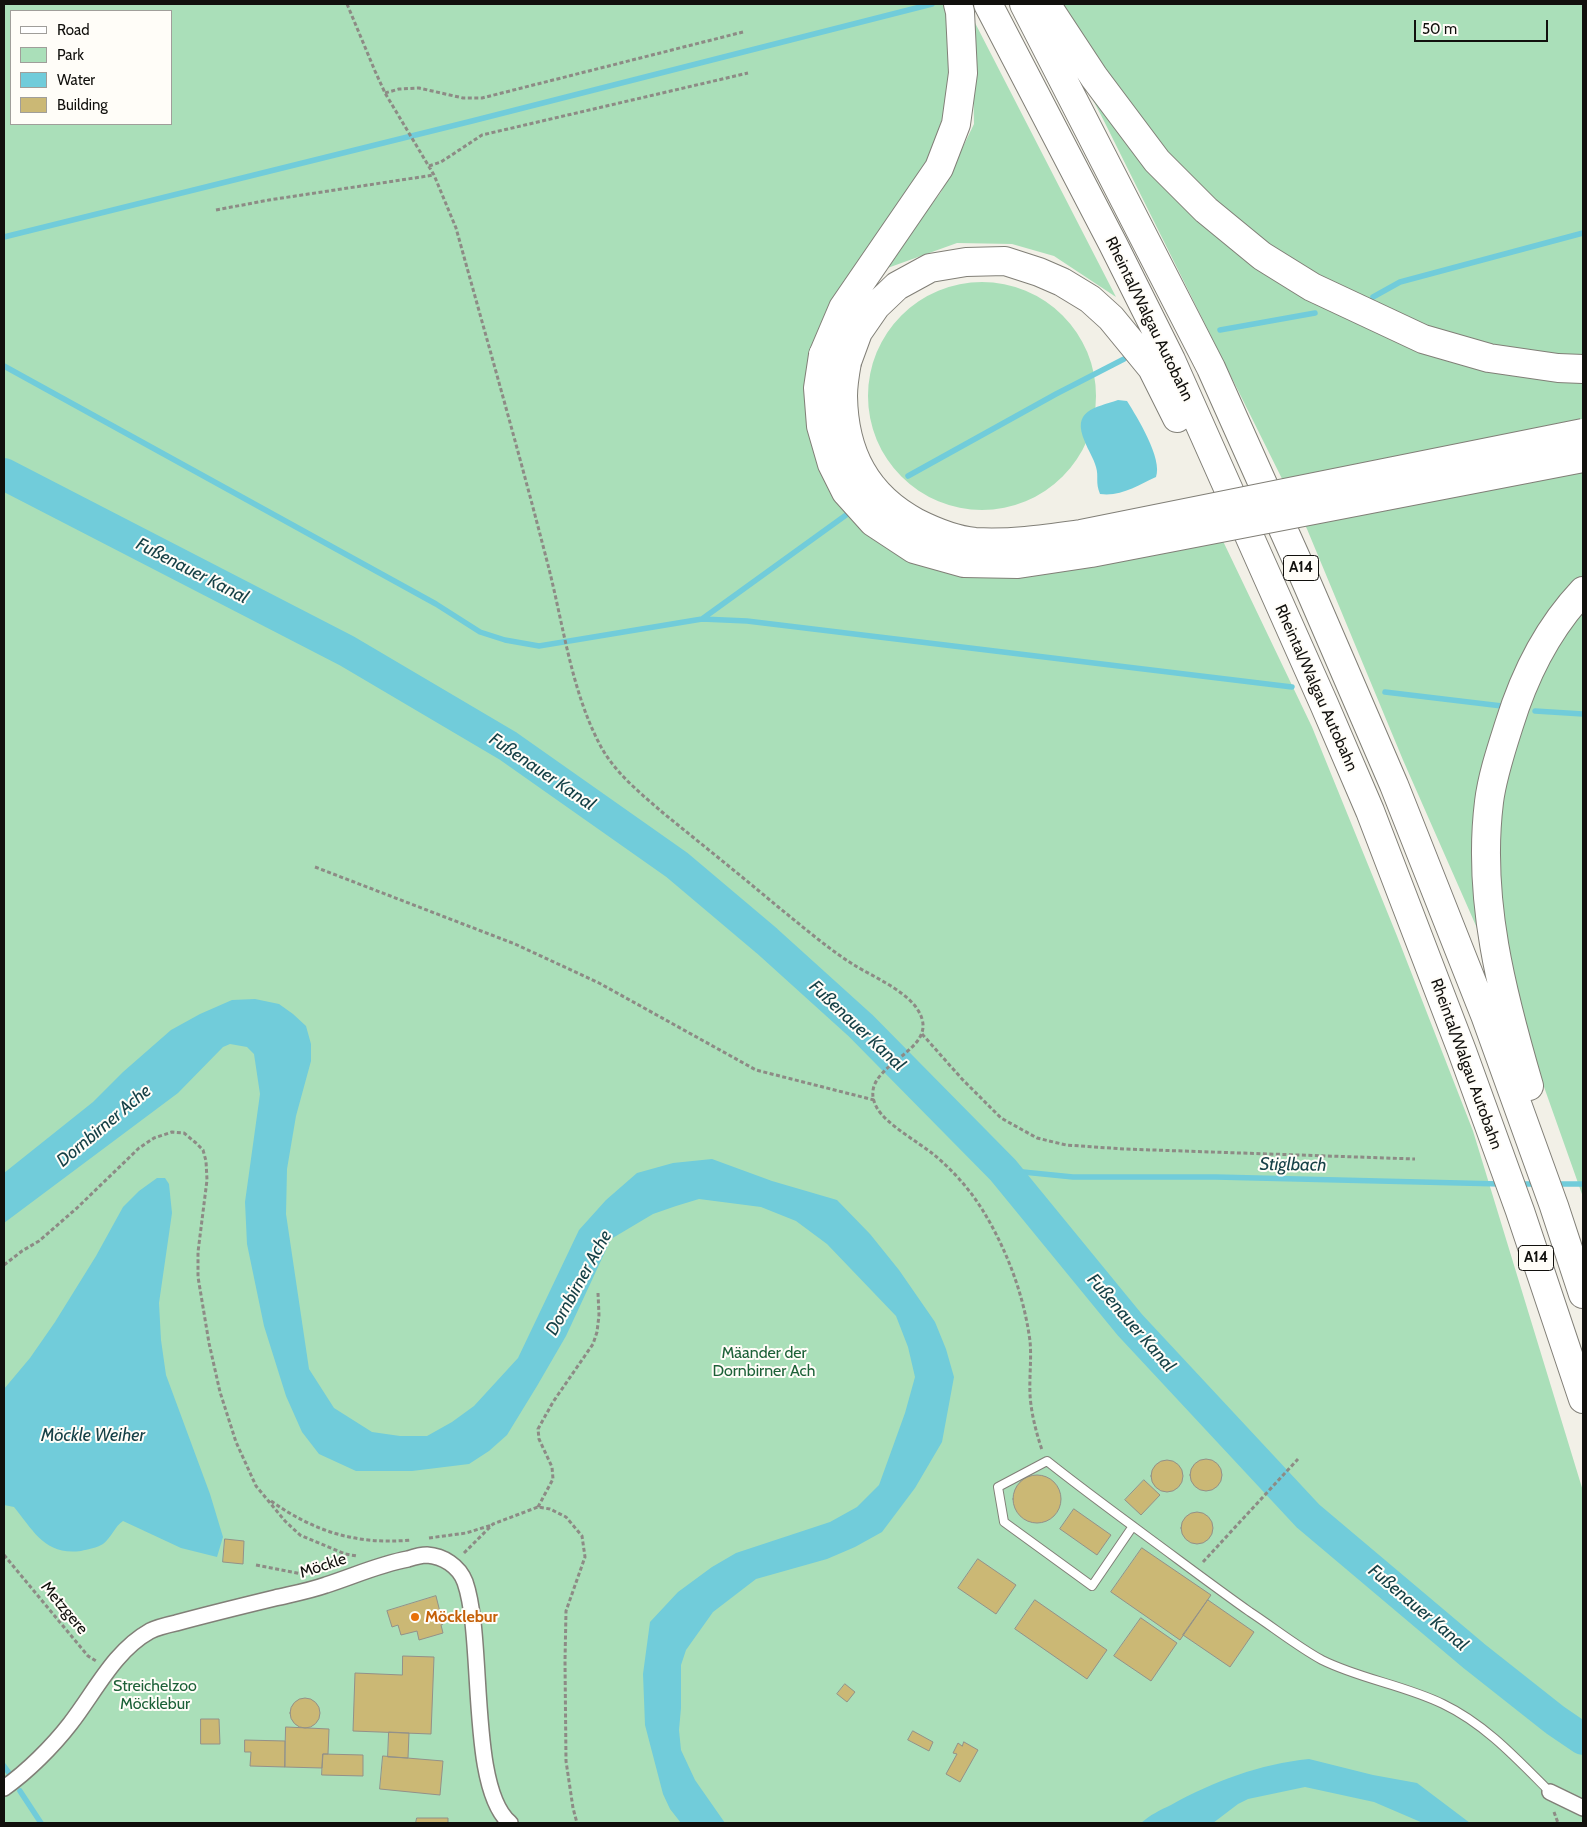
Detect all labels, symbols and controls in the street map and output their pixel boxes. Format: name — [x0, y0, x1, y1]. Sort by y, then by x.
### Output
legend — [10, 10, 172, 125]
scale bar — [1417, 10, 1551, 42]
text: 50 m — [1422, 20, 1457, 38]
text: Road — [57, 21, 90, 39]
text: Park — [57, 46, 84, 64]
text: Water — [57, 71, 95, 89]
text: Building — [57, 96, 108, 114]
street label: Rheintal/Walgau Autobahn — [1101, 234, 1197, 404]
water label: Fußenauer Kanal — [132, 533, 252, 609]
road number: A14 — [1284, 556, 1318, 580]
street label: Rheintal/Walgau Autobahn — [1271, 602, 1361, 774]
water label: Fußenauer Kanal — [485, 729, 599, 815]
water label: Fußenauer Kanal — [805, 976, 909, 1076]
street label: Rheintal/Walgau Autobahn — [1426, 976, 1506, 1152]
water label: Dornbirner Ache — [52, 1080, 156, 1172]
water label: Stiglbach — [1259, 1154, 1327, 1176]
water label: Dornbirner Ache — [541, 1227, 617, 1339]
road number: A14 — [1518, 1246, 1554, 1270]
water label: Fußenauer Kanal — [1082, 1269, 1180, 1377]
park label: Mäander der Dornbirner Ach — [712, 1343, 816, 1381]
water label: Möckle Weiher — [41, 1425, 145, 1447]
street label: Möckle — [297, 1549, 349, 1583]
water label: Fußenauer Kanal — [1364, 1560, 1472, 1656]
street label: Metzgere — [36, 1578, 92, 1638]
place label: Möcklebur — [425, 1607, 498, 1627]
marker: Möcklebur — [409, 1611, 421, 1623]
park label: Streichelzoo Möcklebur — [113, 1676, 197, 1714]

